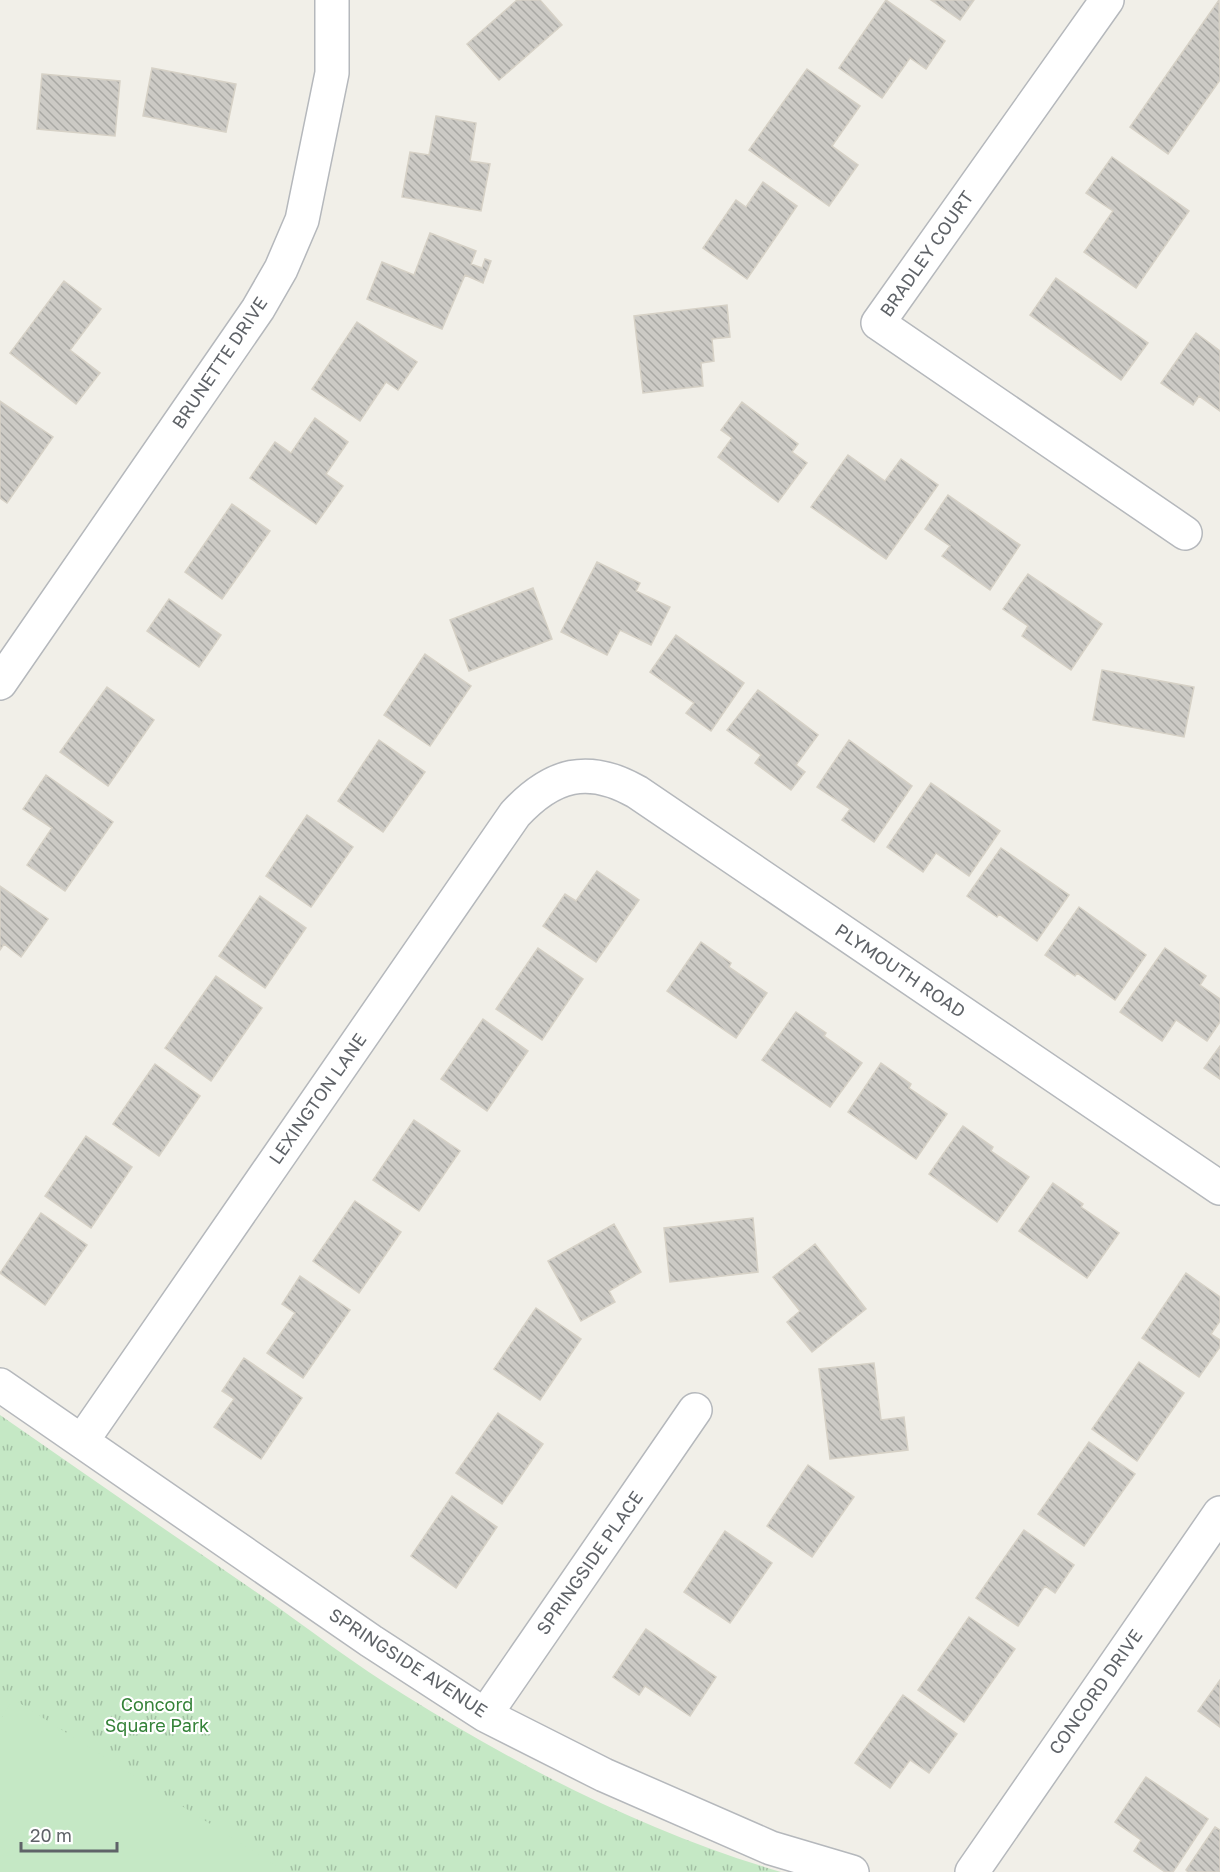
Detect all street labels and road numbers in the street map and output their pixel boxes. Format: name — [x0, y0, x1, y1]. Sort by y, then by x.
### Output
street label: BRADLEY COURT — [875, 186, 978, 320]
street label: BRUNETTE DRIVE — [167, 292, 271, 432]
street label: PLYMOUTH ROAD — [831, 918, 970, 1022]
street label: LEXINGTON LANE — [264, 1029, 371, 1168]
street label: SPRINGSIDE PLACE — [531, 1486, 647, 1639]
street label: SPRINGSIDE AVENUE — [325, 1603, 492, 1722]
street label: CONCORD DRIVE — [1044, 1625, 1147, 1758]

